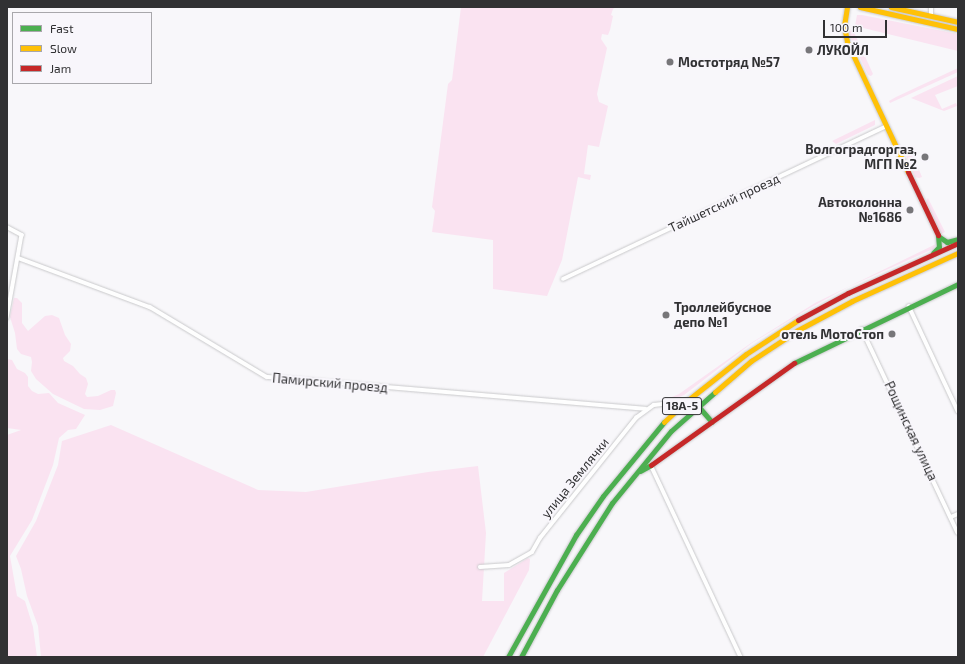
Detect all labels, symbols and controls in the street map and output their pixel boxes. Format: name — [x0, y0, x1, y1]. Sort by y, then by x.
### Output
legend — [12, 12, 152, 84]
scale bar — [825, 12, 889, 38]
text: 100 m — [830, 20, 862, 34]
text: Fast — [50, 21, 73, 35]
text: Slow — [50, 41, 77, 55]
place label: ЛУКОЙЛ — [817, 42, 869, 58]
marker: ЛУКОЙЛ — [804, 45, 814, 55]
place label: Мостотряд №57 — [678, 54, 780, 70]
marker: Мостотряд №57 — [665, 57, 675, 67]
text: Jam — [50, 61, 71, 75]
place label: Волгоградгоргаз, МГП №2 — [805, 142, 917, 173]
marker: Волгоградгоргаз, МГП №2 — [920, 152, 930, 162]
street label: Тайшетский проезд — [666, 170, 782, 236]
place label: Автоколонна №1686 — [818, 195, 902, 226]
marker: Автоколонна №1686 — [905, 205, 915, 215]
place label: Троллейбусное депо №1 — [674, 300, 771, 331]
marker: Троллейбусное депо №1 — [661, 310, 671, 320]
place label: отель МотоСтоп — [781, 326, 884, 342]
marker: отель МотоСтоп — [887, 329, 897, 339]
street label: Памирский проезд — [272, 370, 388, 396]
street label: Рощинская улица — [881, 379, 941, 483]
road number: 18А-5 — [661, 396, 703, 416]
street label: улица Землячки — [538, 435, 612, 521]

